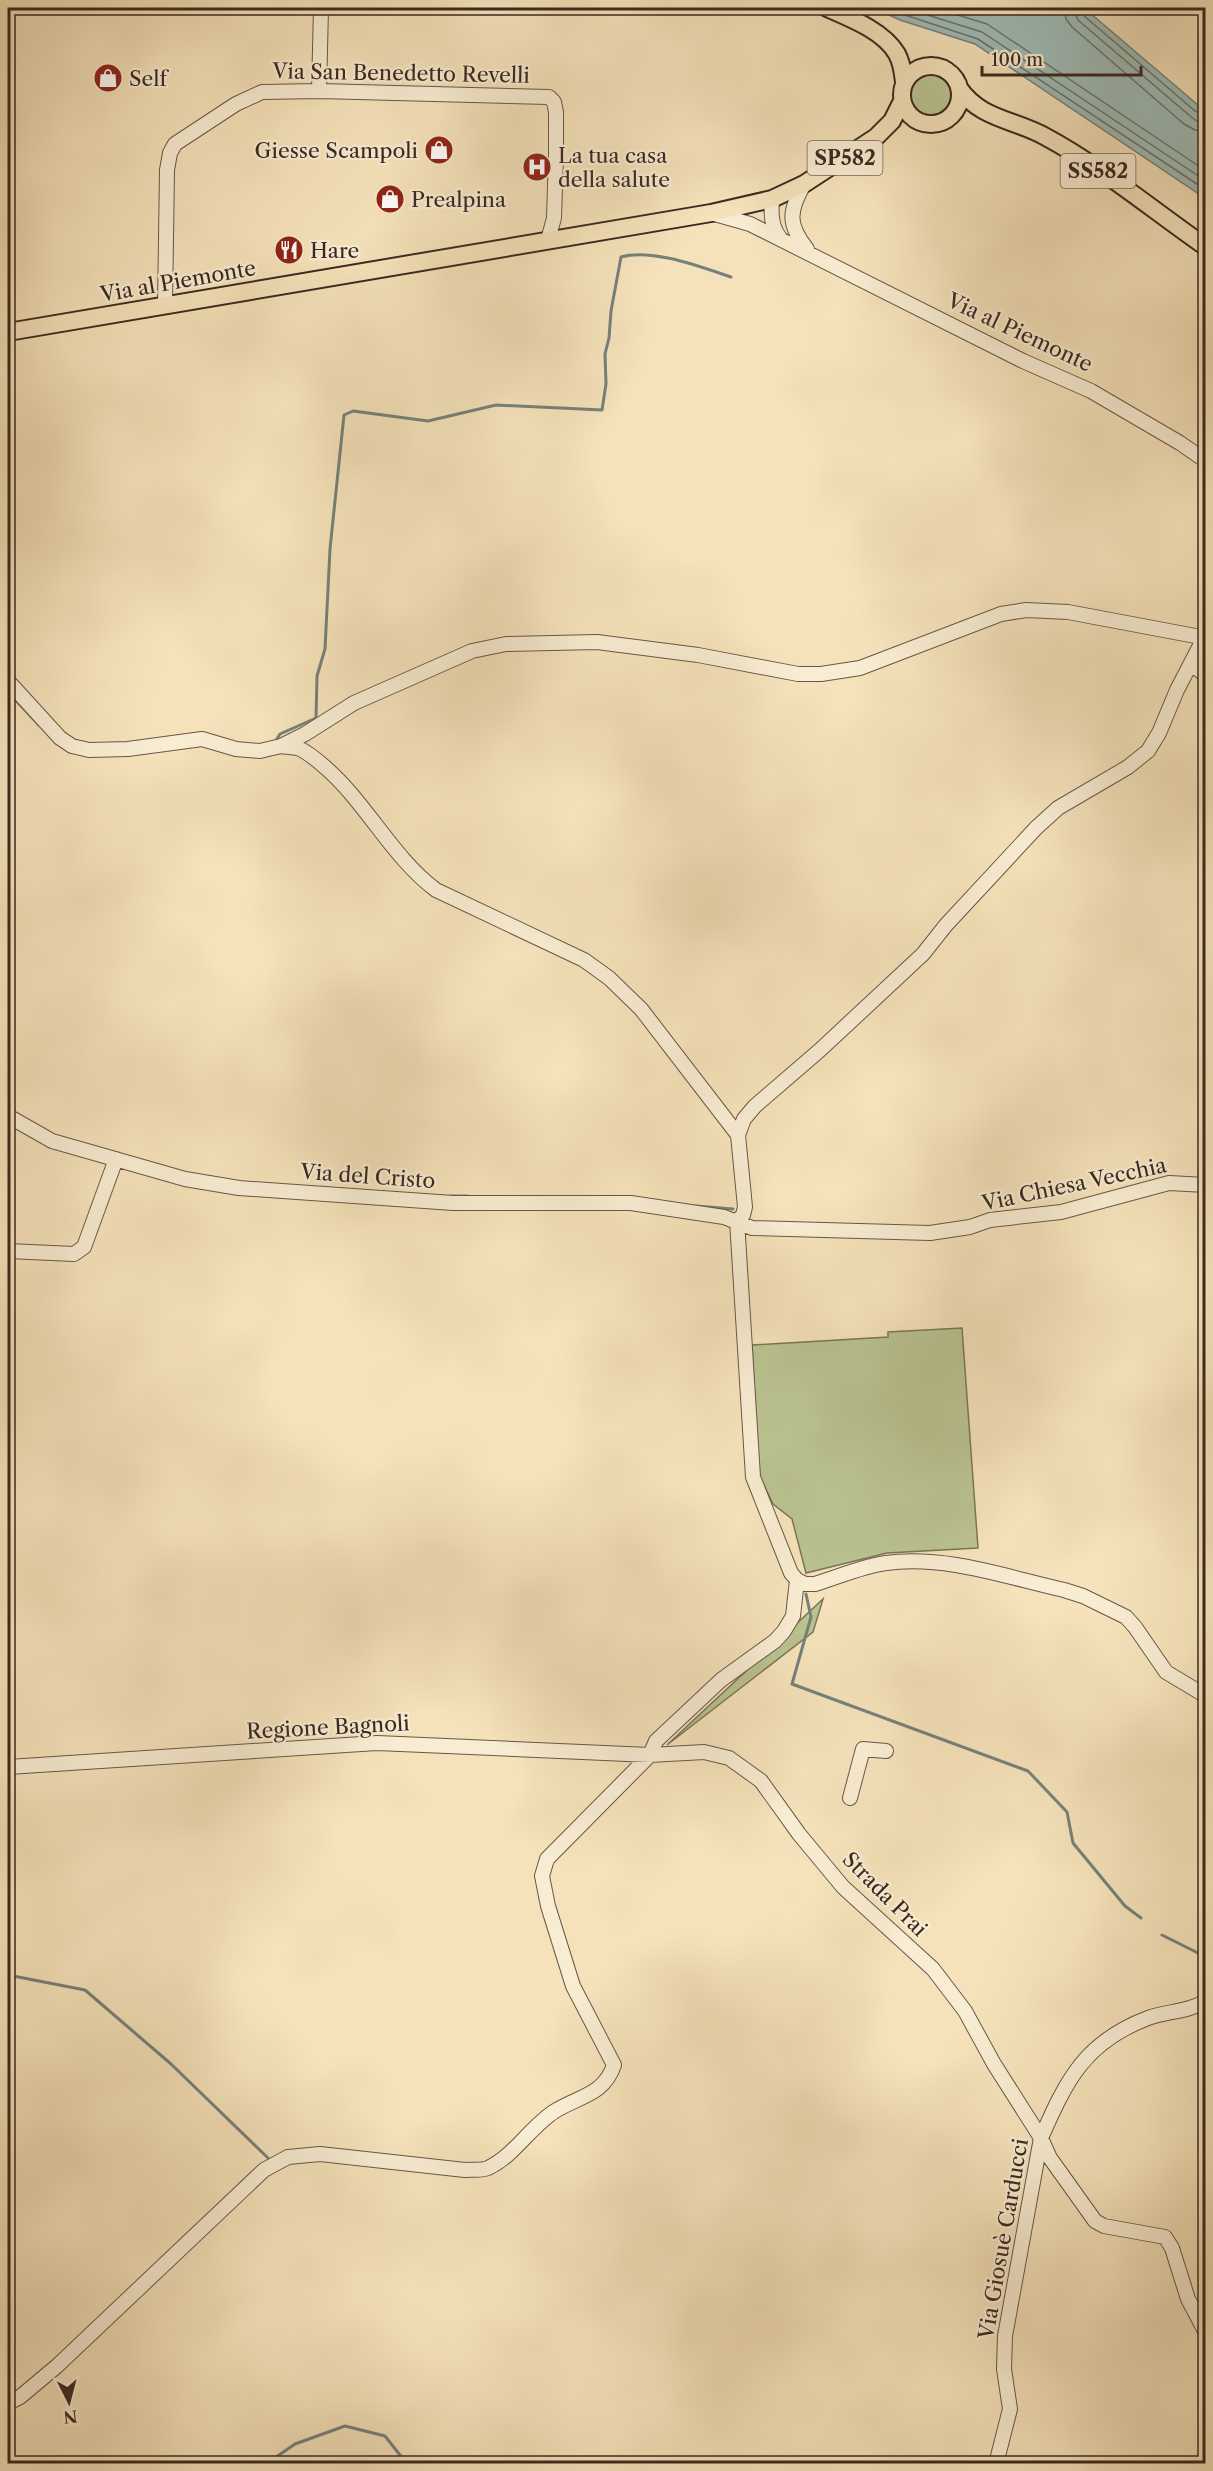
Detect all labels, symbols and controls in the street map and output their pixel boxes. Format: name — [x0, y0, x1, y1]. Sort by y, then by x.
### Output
scale bar — [982, 39, 1141, 77]
text: 100 m — [991, 49, 1043, 71]
street label: Via San Benedetto Revelli — [271, 58, 530, 88]
shop icon: Self — [92, 62, 124, 94]
place label: Self — [129, 66, 170, 91]
shop icon: Giesse Scampoli — [423, 134, 455, 166]
place label: Giesse Scampoli — [255, 138, 418, 163]
road number: SP582 — [808, 141, 882, 175]
place label: La tua casa della salute — [558, 143, 670, 192]
hospital icon: La tua casa della salute — [521, 151, 553, 183]
road number: SS582 — [1060, 154, 1136, 188]
shop icon: Prealpina — [374, 183, 406, 215]
place label: Prealpina — [411, 187, 507, 212]
restaurant icon: Hare — [273, 234, 305, 266]
place label: Hare — [310, 238, 359, 263]
street label: Via al Piemonte — [97, 255, 258, 307]
street label: Via al Piemonte — [942, 287, 1097, 377]
street label: Via Chiesa Vecchia — [979, 1152, 1169, 1216]
street label: Via del Cristo — [299, 1159, 436, 1193]
street label: Regione Bagnoli — [246, 1710, 410, 1744]
street label: Strada Prai — [838, 1847, 932, 1941]
street label: Via Giosuè Carducci — [973, 2137, 1033, 2342]
north arrow — [39, 2372, 99, 2432]
text: N — [63, 2406, 79, 2428]

